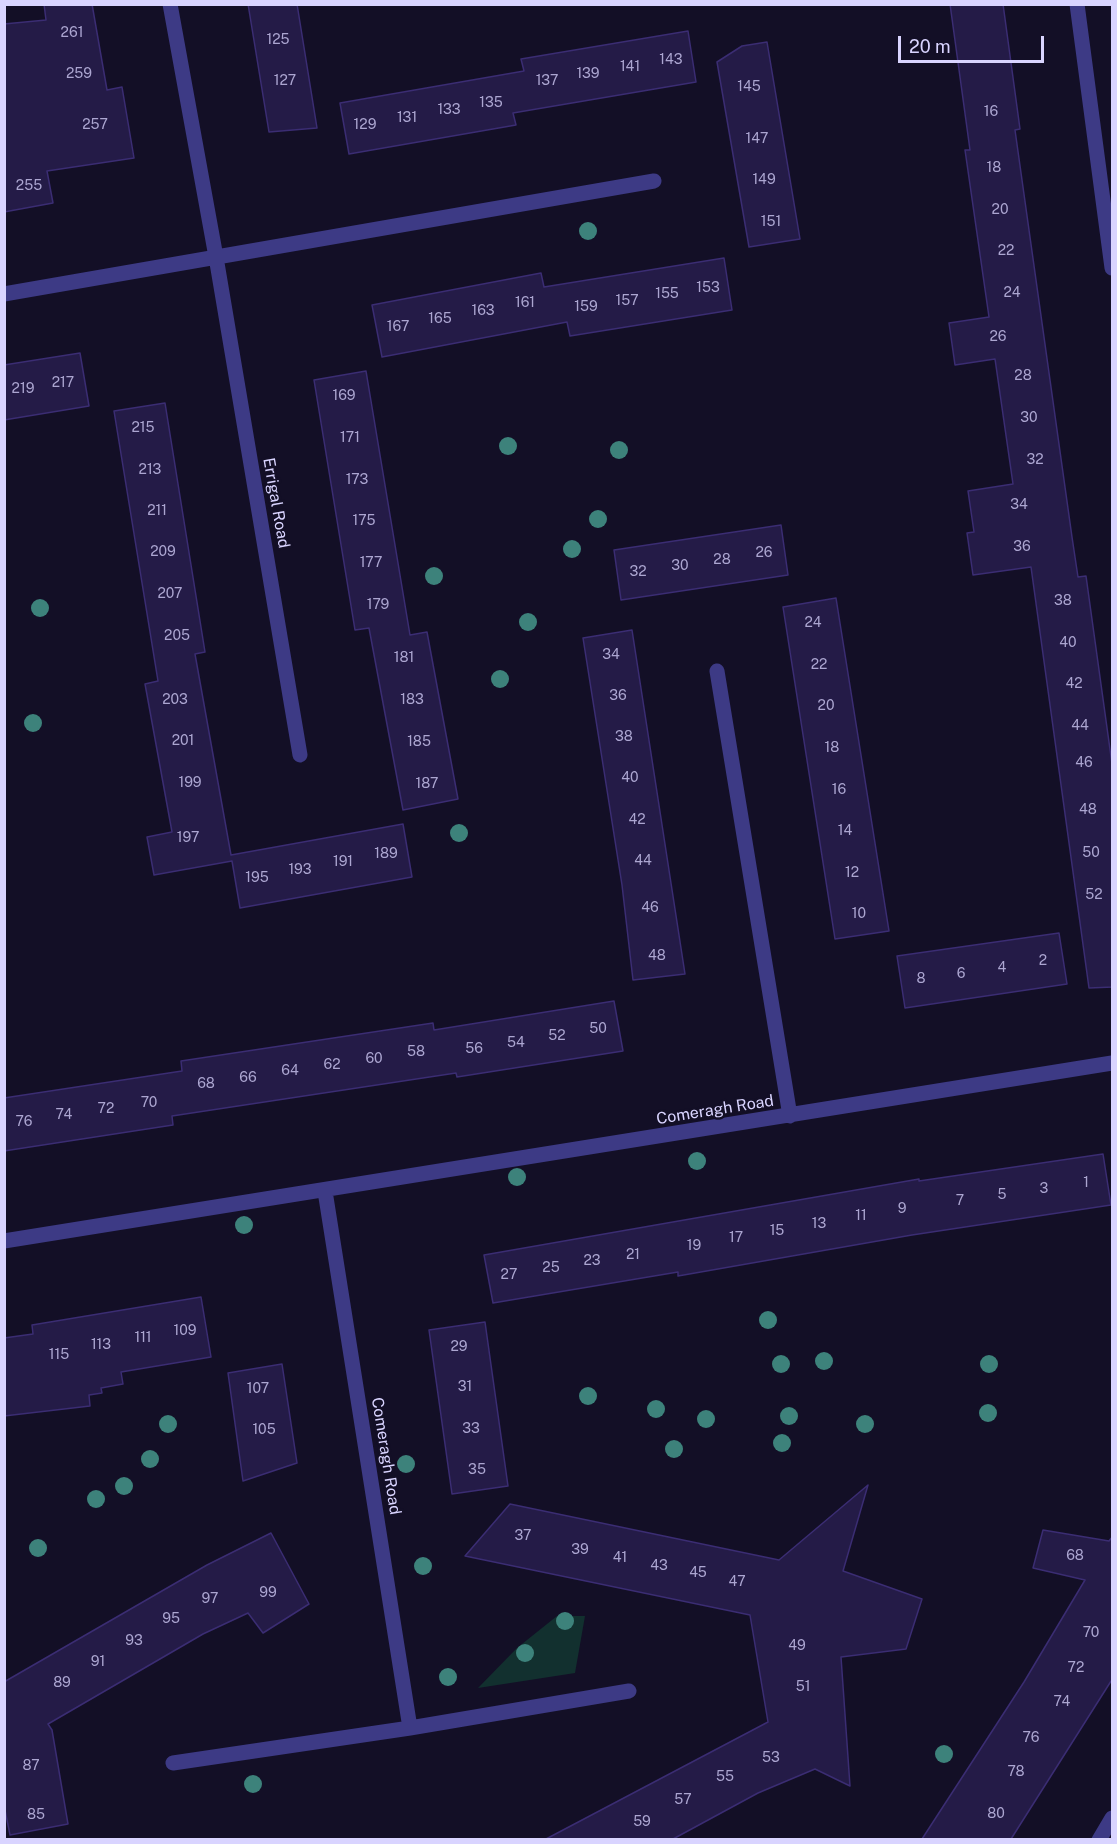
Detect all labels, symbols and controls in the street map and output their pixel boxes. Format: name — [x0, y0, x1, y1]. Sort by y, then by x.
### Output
scale bar — [901, 24, 1046, 62]
house number: 261 — [61, 25, 83, 41]
house number: 125 — [266, 32, 290, 48]
text: 20 m — [909, 36, 951, 57]
house number: 143 — [659, 52, 683, 68]
house number: 141 — [620, 59, 640, 75]
house number: 259 — [66, 66, 92, 82]
house number: 139 — [576, 66, 600, 82]
house number: 127 — [274, 73, 296, 89]
house number: 137 — [536, 73, 558, 89]
house number: 145 — [737, 79, 761, 95]
house number: 135 — [479, 95, 503, 111]
house number: 133 — [437, 102, 461, 118]
house number: 16 — [984, 104, 998, 120]
house number: 131 — [397, 110, 417, 126]
house number: 257 — [82, 117, 108, 133]
house number: 129 — [354, 117, 376, 133]
house number: 147 — [746, 131, 768, 147]
house number: 18 — [987, 160, 1001, 176]
house number: 149 — [752, 172, 776, 188]
house number: 255 — [16, 178, 42, 194]
house number: 20 — [992, 202, 1008, 218]
house number: 151 — [761, 214, 781, 230]
house number: 22 — [998, 243, 1014, 259]
house number: 153 — [696, 280, 720, 296]
house number: 24 — [1003, 285, 1021, 301]
house number: 155 — [655, 286, 679, 302]
house number: 157 — [615, 293, 639, 309]
house number: 161 — [515, 295, 535, 311]
house number: 159 — [574, 299, 598, 315]
house number: 163 — [471, 303, 495, 319]
house number: 165 — [428, 311, 452, 327]
house number: 167 — [387, 319, 409, 335]
house number: 26 — [989, 329, 1007, 345]
house number: 28 — [1014, 368, 1032, 384]
house number: 217 — [52, 375, 74, 391]
house number: 219 — [12, 381, 34, 397]
house number: 169 — [332, 388, 356, 404]
house number: 30 — [1020, 410, 1038, 426]
house number: 215 — [131, 420, 155, 436]
house number: 171 — [340, 430, 360, 446]
house number: 32 — [1026, 452, 1044, 468]
street label: Errigal Road — [259, 456, 293, 550]
house number: 213 — [139, 462, 161, 478]
house number: 173 — [346, 472, 368, 488]
house number: 34 — [1010, 497, 1028, 513]
house number: 211 — [147, 503, 167, 519]
house number: 175 — [352, 513, 376, 529]
house number: 36 — [1013, 539, 1031, 555]
house number: 209 — [150, 544, 176, 560]
house number: 26 — [755, 545, 773, 561]
house number: 28 — [713, 552, 731, 568]
house number: 177 — [360, 555, 382, 571]
house number: 30 — [671, 558, 689, 574]
house number: 32 — [629, 564, 647, 580]
house number: 207 — [157, 586, 183, 602]
house number: 38 — [1054, 593, 1072, 609]
house number: 179 — [367, 597, 389, 613]
house number: 24 — [804, 615, 822, 631]
house number: 205 — [164, 628, 190, 644]
house number: 40 — [1059, 635, 1077, 651]
house number: 34 — [602, 647, 620, 663]
house number: 181 — [394, 650, 414, 666]
house number: 22 — [811, 657, 827, 673]
house number: 42 — [1065, 676, 1083, 692]
house number: 36 — [609, 688, 627, 704]
house number: 203 — [162, 692, 188, 708]
house number: 183 — [400, 692, 424, 708]
house number: 20 — [818, 698, 834, 714]
house number: 44 — [1071, 718, 1089, 734]
house number: 38 — [615, 729, 633, 745]
house number: 201 — [172, 733, 194, 749]
house number: 185 — [407, 734, 431, 750]
house number: 18 — [825, 740, 839, 756]
house number: 46 — [1075, 755, 1093, 771]
house number: 40 — [621, 770, 639, 786]
house number: 199 — [178, 775, 202, 791]
house number: 187 — [416, 776, 438, 792]
house number: 16 — [832, 782, 846, 798]
house number: 48 — [1079, 802, 1097, 818]
house number: 42 — [628, 812, 646, 828]
house number: 14 — [838, 823, 852, 839]
house number: 197 — [177, 830, 199, 846]
house number: 50 — [1082, 845, 1100, 861]
house number: 189 — [374, 846, 398, 862]
house number: 44 — [634, 853, 652, 869]
house number: 191 — [333, 854, 353, 870]
house number: 193 — [288, 862, 312, 878]
house number: 12 — [845, 865, 859, 881]
house number: 195 — [245, 870, 269, 886]
house number: 52 — [1085, 887, 1103, 903]
house number: 46 — [641, 900, 659, 916]
house number: 10 — [852, 906, 866, 922]
house number: 48 — [648, 948, 666, 964]
house number: 2 — [1039, 953, 1047, 969]
house number: 4 — [998, 960, 1006, 976]
house number: 6 — [957, 966, 965, 982]
house number: 8 — [916, 971, 926, 987]
house number: 50 — [589, 1021, 607, 1037]
house number: 52 — [548, 1028, 566, 1044]
house number: 54 — [507, 1035, 525, 1051]
house number: 56 — [465, 1041, 483, 1057]
house number: 58 — [407, 1044, 425, 1060]
house number: 60 — [365, 1051, 383, 1067]
house number: 62 — [323, 1057, 341, 1073]
house number: 64 — [281, 1063, 299, 1079]
house number: 66 — [239, 1070, 257, 1086]
house number: 68 — [197, 1076, 215, 1092]
street label: Comeragh Road — [655, 1091, 775, 1129]
house number: 70 — [141, 1095, 157, 1111]
house number: 72 — [98, 1101, 114, 1117]
house number: 74 — [56, 1107, 72, 1123]
house number: 76 — [16, 1114, 32, 1130]
house number: 1 — [1083, 1175, 1089, 1191]
house number: 3 — [1040, 1181, 1048, 1197]
house number: 5 — [998, 1187, 1006, 1203]
house number: 7 — [956, 1193, 964, 1209]
house number: 9 — [898, 1201, 906, 1217]
house number: 11 — [855, 1208, 867, 1224]
house number: 13 — [812, 1216, 826, 1232]
house number: 15 — [770, 1223, 784, 1239]
house number: 17 — [729, 1230, 743, 1246]
house number: 19 — [687, 1238, 701, 1254]
house number: 21 — [626, 1247, 640, 1263]
house number: 23 — [583, 1253, 601, 1269]
house number: 25 — [542, 1260, 560, 1276]
house number: 27 — [501, 1267, 517, 1283]
house number: 109 — [174, 1323, 196, 1339]
house number: 111 — [134, 1330, 152, 1346]
house number: 113 — [91, 1337, 111, 1353]
house number: 29 — [450, 1339, 468, 1355]
house number: 115 — [49, 1347, 69, 1363]
house number: 31 — [458, 1379, 472, 1395]
house number: 107 — [247, 1381, 269, 1397]
street label: Comeragh Road — [367, 1396, 405, 1516]
house number: 33 — [462, 1421, 480, 1437]
house number: 105 — [252, 1422, 276, 1438]
house number: 35 — [468, 1462, 486, 1478]
house number: 37 — [515, 1528, 531, 1544]
house number: 39 — [571, 1542, 589, 1558]
house number: 68 — [1066, 1548, 1084, 1564]
house number: 41 — [613, 1550, 627, 1566]
house number: 43 — [650, 1558, 668, 1574]
house number: 45 — [689, 1565, 707, 1581]
house number: 47 — [728, 1574, 746, 1590]
house number: 99 — [259, 1585, 277, 1601]
house number: 97 — [202, 1591, 218, 1607]
house number: 95 — [162, 1611, 180, 1627]
house number: 70 — [1083, 1625, 1099, 1641]
house number: 93 — [125, 1633, 143, 1649]
house number: 49 — [788, 1638, 806, 1654]
house number: 91 — [91, 1654, 105, 1670]
house number: 72 — [1068, 1660, 1084, 1676]
house number: 89 — [53, 1675, 71, 1691]
house number: 51 — [796, 1679, 810, 1695]
house number: 74 — [1054, 1694, 1070, 1710]
house number: 76 — [1023, 1730, 1039, 1746]
house number: 53 — [762, 1750, 780, 1766]
house number: 87 — [22, 1758, 40, 1774]
house number: 78 — [1007, 1764, 1025, 1780]
house number: 55 — [716, 1769, 734, 1785]
house number: 57 — [674, 1792, 692, 1808]
house number: 80 — [987, 1806, 1005, 1822]
house number: 85 — [27, 1807, 45, 1823]
house number: 59 — [633, 1814, 651, 1830]

